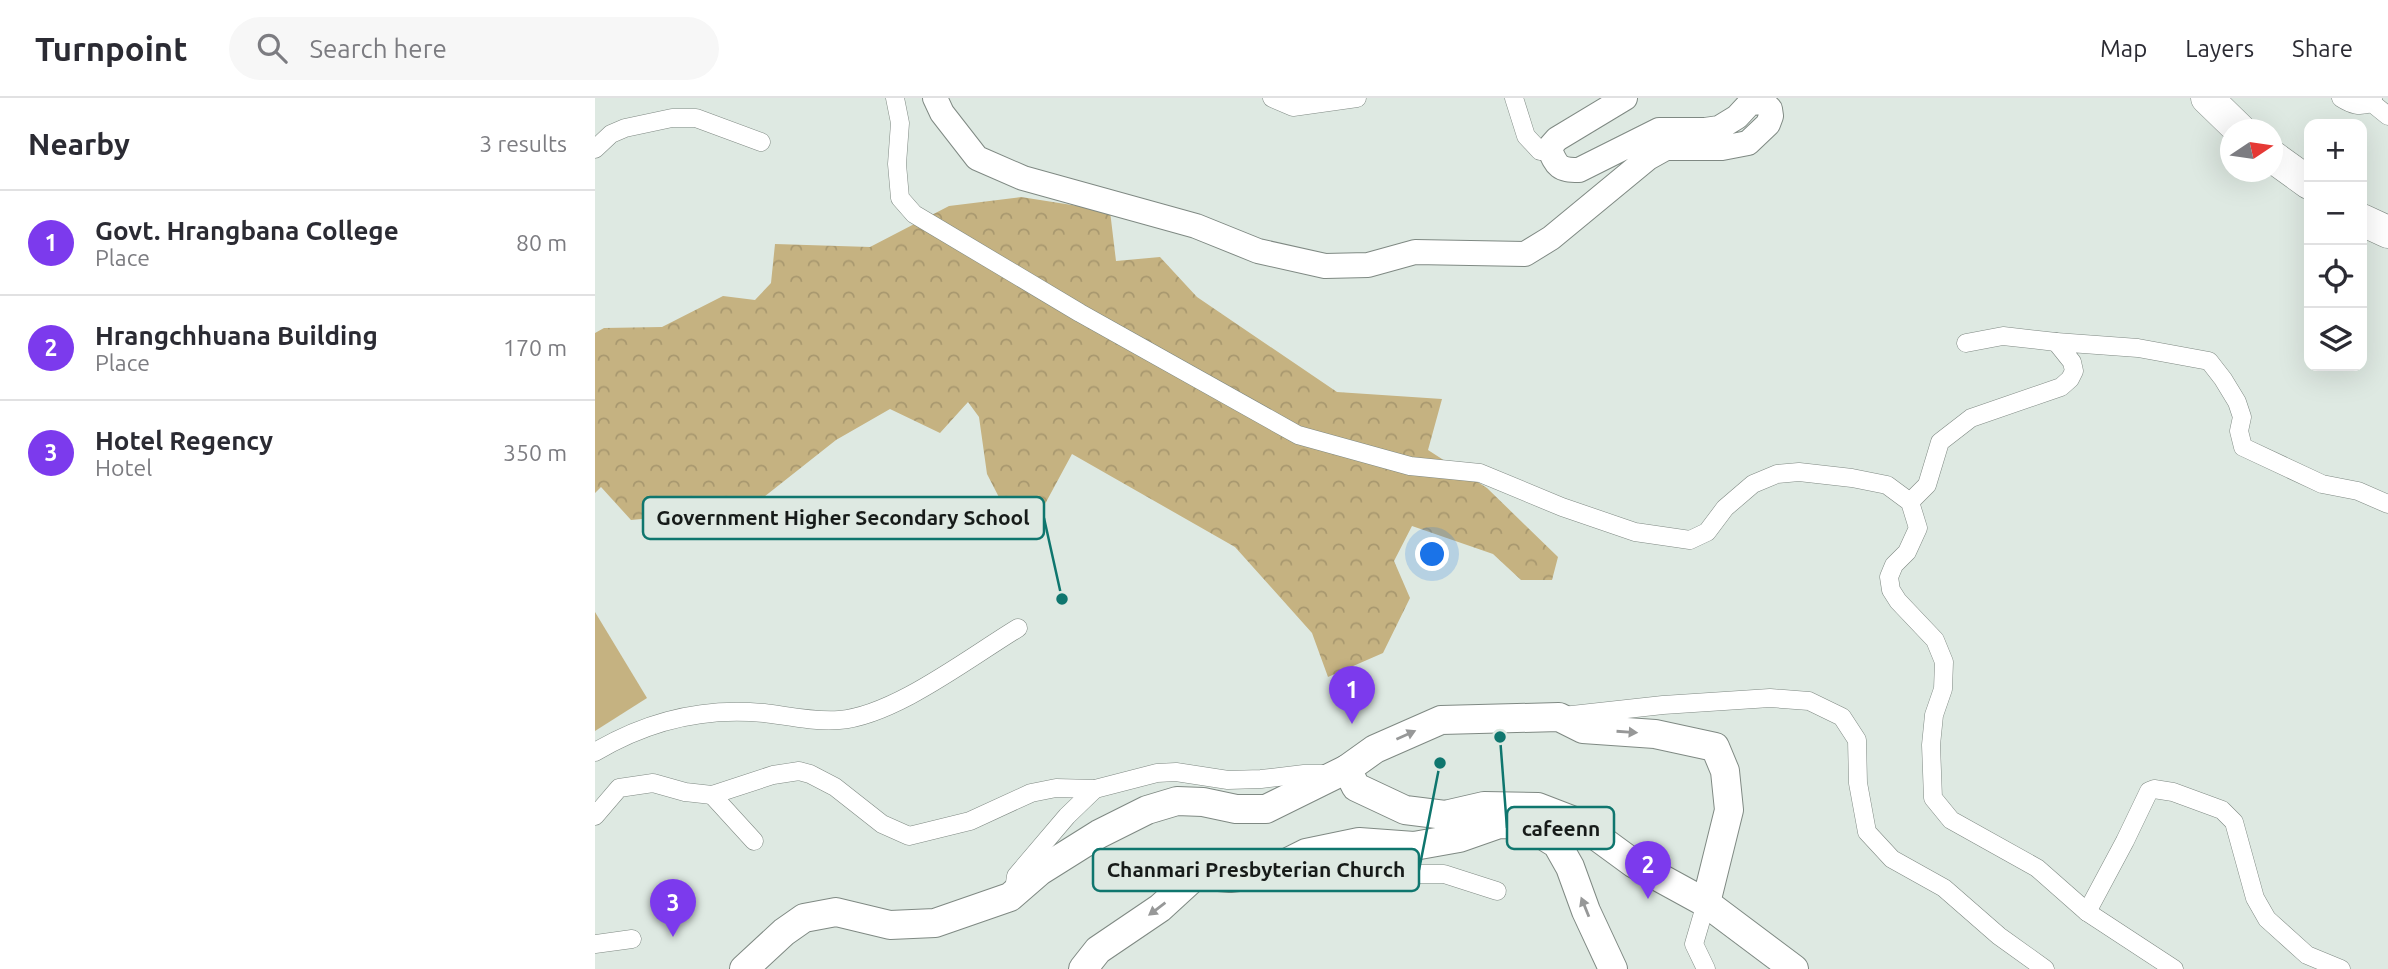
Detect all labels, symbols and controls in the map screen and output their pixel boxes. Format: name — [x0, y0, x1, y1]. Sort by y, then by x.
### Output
search box — [229, 17, 719, 80]
icon: search — [253, 29, 291, 67]
text: Turnpoint — [35, 30, 187, 67]
text: Search here — [309, 34, 447, 63]
text: Map — [2100, 35, 2147, 62]
text: Layers — [2185, 35, 2254, 62]
text: Share — [2292, 35, 2353, 62]
north arrow — [2220, 119, 2283, 182]
map controls — [2304, 119, 2367, 371]
button: + — [2304, 119, 2367, 182]
text: Nearby — [28, 127, 130, 161]
text: 3 results — [479, 131, 567, 156]
button: − — [2304, 182, 2367, 245]
text: Govt. Hrangbana College — [95, 216, 399, 245]
text: 1 — [45, 230, 57, 255]
text: 80 m — [516, 230, 567, 255]
text: Place — [95, 245, 150, 270]
button: locate — [2304, 245, 2367, 308]
button: layers — [2304, 308, 2367, 371]
text: Hrangchhuana Building — [95, 321, 378, 350]
text: 2 — [45, 335, 57, 360]
text: 170 m — [503, 335, 567, 360]
text: Place — [95, 350, 150, 375]
text: Hotel Regency — [95, 426, 273, 455]
text: 3 — [45, 440, 57, 465]
text: 350 m — [503, 440, 567, 465]
text: Hotel — [95, 455, 152, 480]
callout: Government Higher Secondary School — [643, 497, 1044, 539]
text: Government Higher Secondary School — [656, 505, 1030, 529]
your location — [1415, 537, 1449, 571]
pin: 1 — [1329, 666, 1375, 724]
one-way arrow — [1616, 727, 1638, 738]
one-way arrow — [1396, 729, 1416, 741]
callout: cafeenn — [1507, 807, 1614, 849]
text: cafeenn — [1522, 816, 1600, 840]
pin: 2 — [1625, 841, 1671, 899]
callout: Chanmari Presbyterian Church — [1093, 849, 1419, 891]
text: Chanmari Presbyterian Church — [1107, 857, 1405, 881]
pin: 3 — [650, 879, 696, 937]
one-way arrow — [1579, 896, 1590, 917]
one-way arrow — [1148, 902, 1166, 916]

